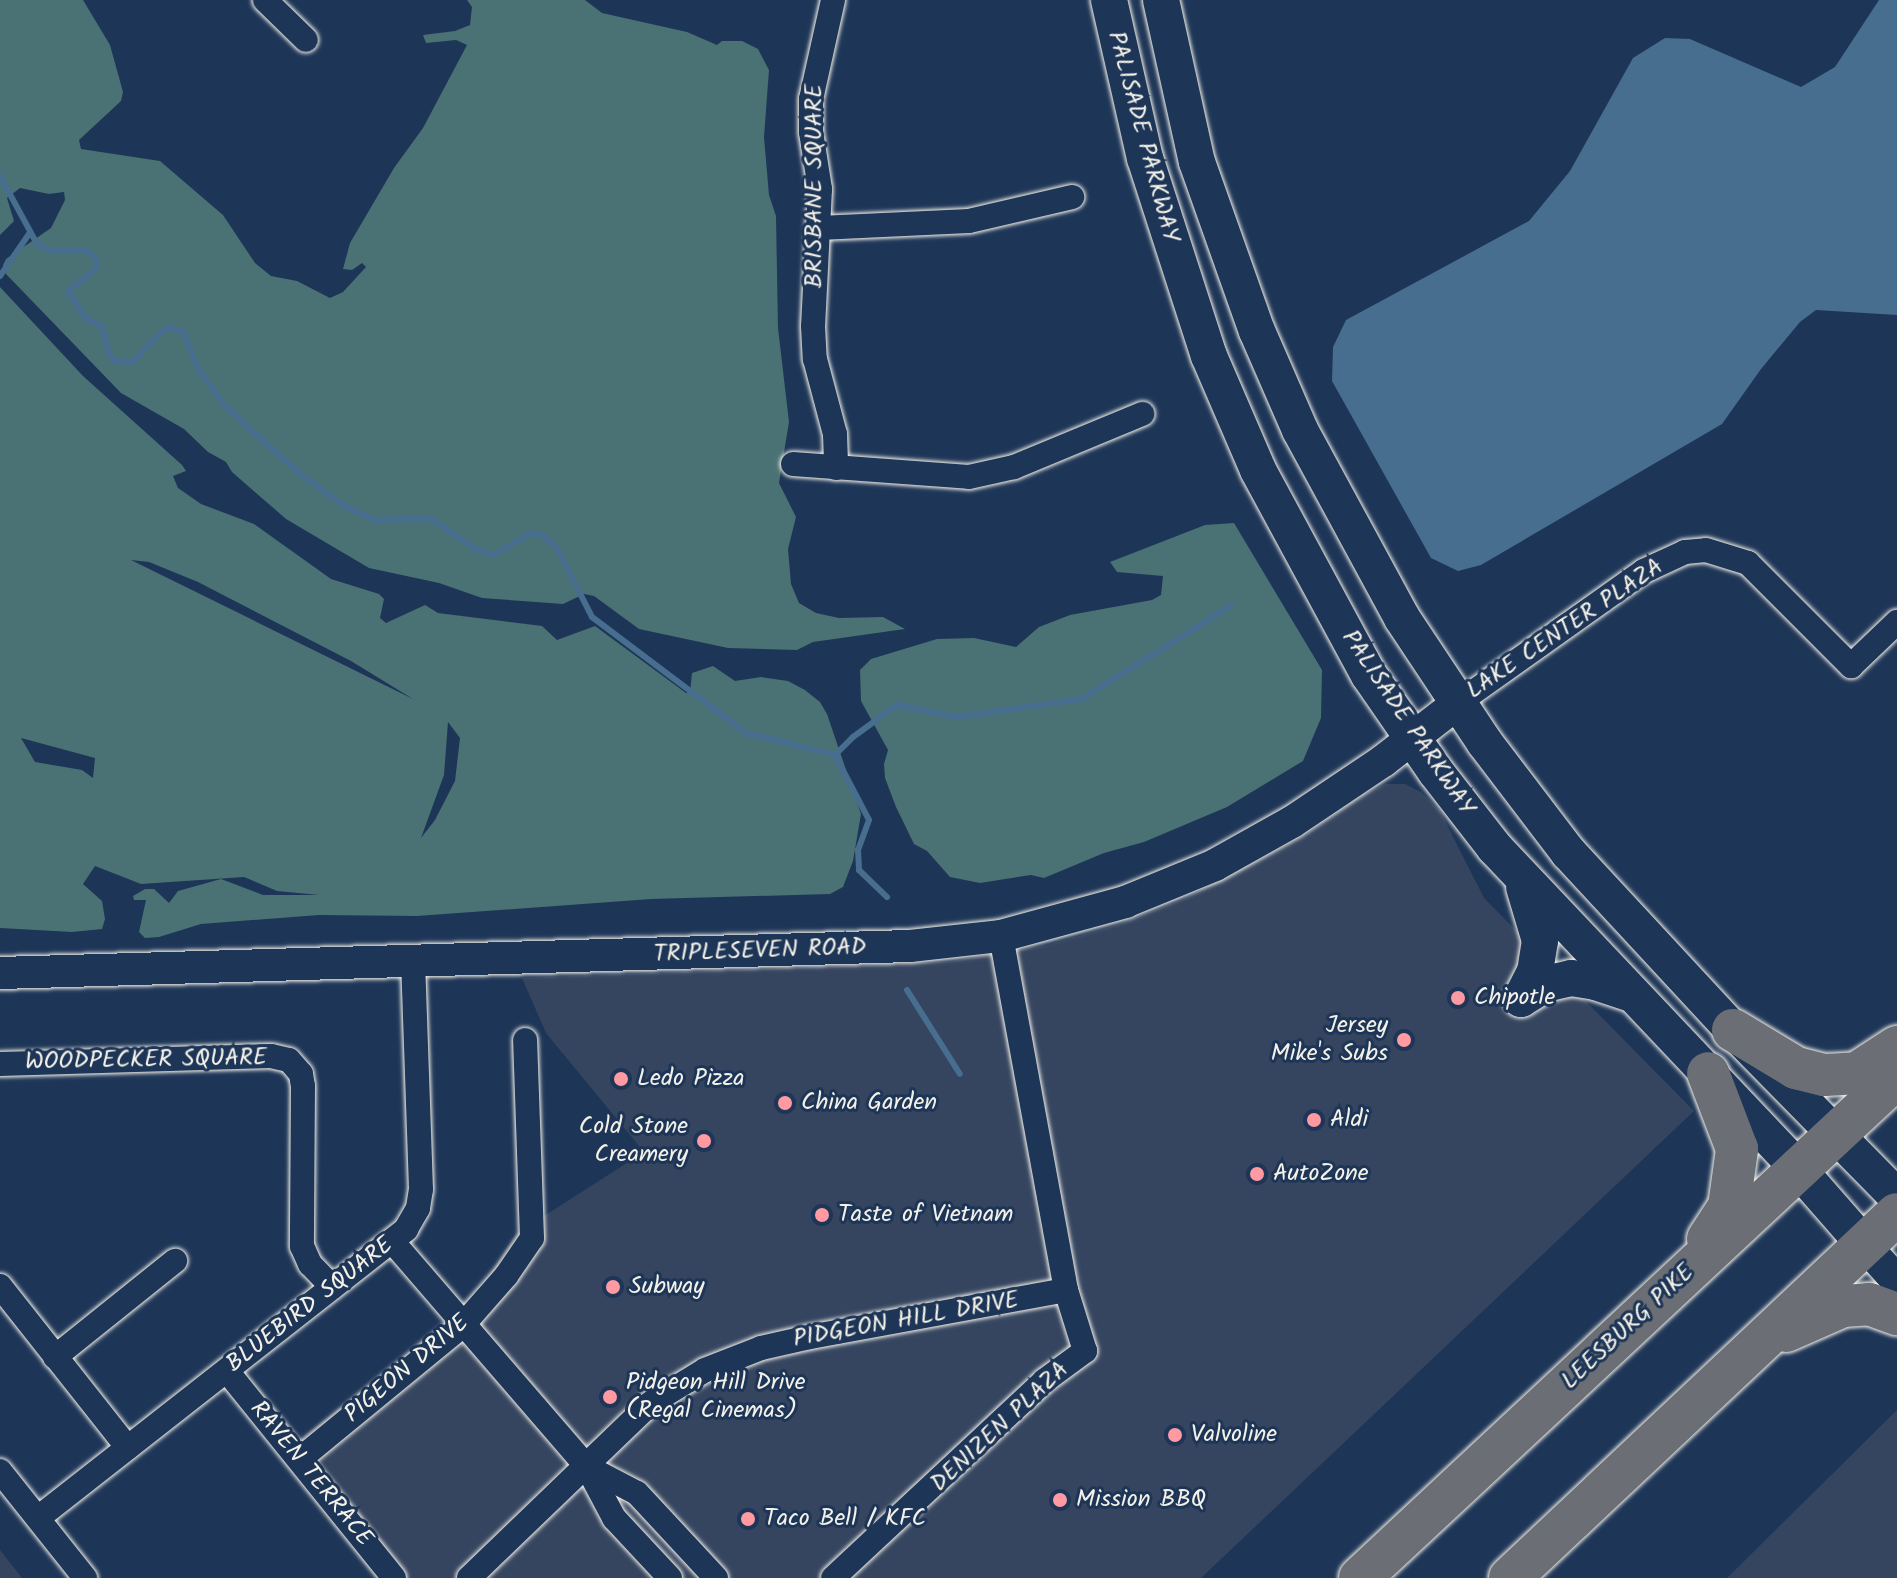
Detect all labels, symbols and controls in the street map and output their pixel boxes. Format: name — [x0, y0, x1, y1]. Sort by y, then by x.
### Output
street label: PALISADE PARKWAY — [1101, 28, 1185, 246]
street label: BRISBANE SQUARE — [801, 84, 829, 288]
street label: LAKE CENTER PLAZA — [1461, 552, 1669, 706]
street label: PALISADE PARKWAY — [1335, 625, 1481, 821]
street label: TRIPLESEVEN ROAD — [653, 933, 867, 969]
place label: Chipotle — [1474, 984, 1555, 1012]
marker: Chipotle — [1449, 989, 1467, 1007]
place label: Jersey Mike's Subs — [1271, 1012, 1388, 1068]
marker: Jersey Mike's Subs — [1395, 1031, 1413, 1049]
street label: WOODPECKER SQUARE — [25, 1043, 267, 1077]
place label: Ledo Pizza — [637, 1065, 744, 1093]
marker: Ledo Pizza — [612, 1070, 630, 1088]
place label: China Garden — [801, 1089, 937, 1117]
marker: China Garden — [776, 1094, 794, 1112]
place label: Aldi — [1330, 1106, 1368, 1134]
marker: Aldi — [1305, 1111, 1323, 1129]
place label: Cold Stone Creamery — [579, 1113, 688, 1169]
marker: Cold Stone Creamery — [695, 1132, 713, 1150]
place label: AutoZone — [1273, 1160, 1369, 1188]
marker: AutoZone — [1248, 1165, 1266, 1183]
place label: Taste of Vietnam — [838, 1201, 1013, 1229]
marker: Taste of Vietnam — [813, 1206, 831, 1224]
street label: BLUEBIRD SQUARE — [221, 1231, 399, 1379]
street label: LEESBURG PIKE — [1556, 1258, 1700, 1396]
place label: Subway — [629, 1273, 705, 1301]
marker: Subway — [604, 1278, 622, 1296]
street label: PIDGEON HILL DRIVE — [791, 1286, 1021, 1354]
street label: PIGEON DRIVE — [339, 1309, 475, 1429]
street label: DENIZEN PLAZA — [925, 1356, 1075, 1498]
place label: Pidgeon Hill Drive (Regal Cinemas) — [626, 1369, 805, 1425]
marker: Pidgeon Hill Drive (Regal Cinemas) — [601, 1388, 619, 1406]
street label: RAVEN TERRACE — [243, 1395, 379, 1553]
place label: Valvoline — [1191, 1421, 1277, 1449]
marker: Valvoline — [1166, 1426, 1184, 1444]
place label: Mission BBQ — [1076, 1486, 1206, 1514]
marker: Mission BBQ — [1051, 1491, 1069, 1509]
place label: Taco Bell / KFC — [764, 1505, 926, 1533]
marker: Taco Bell / KFC — [739, 1510, 757, 1528]

